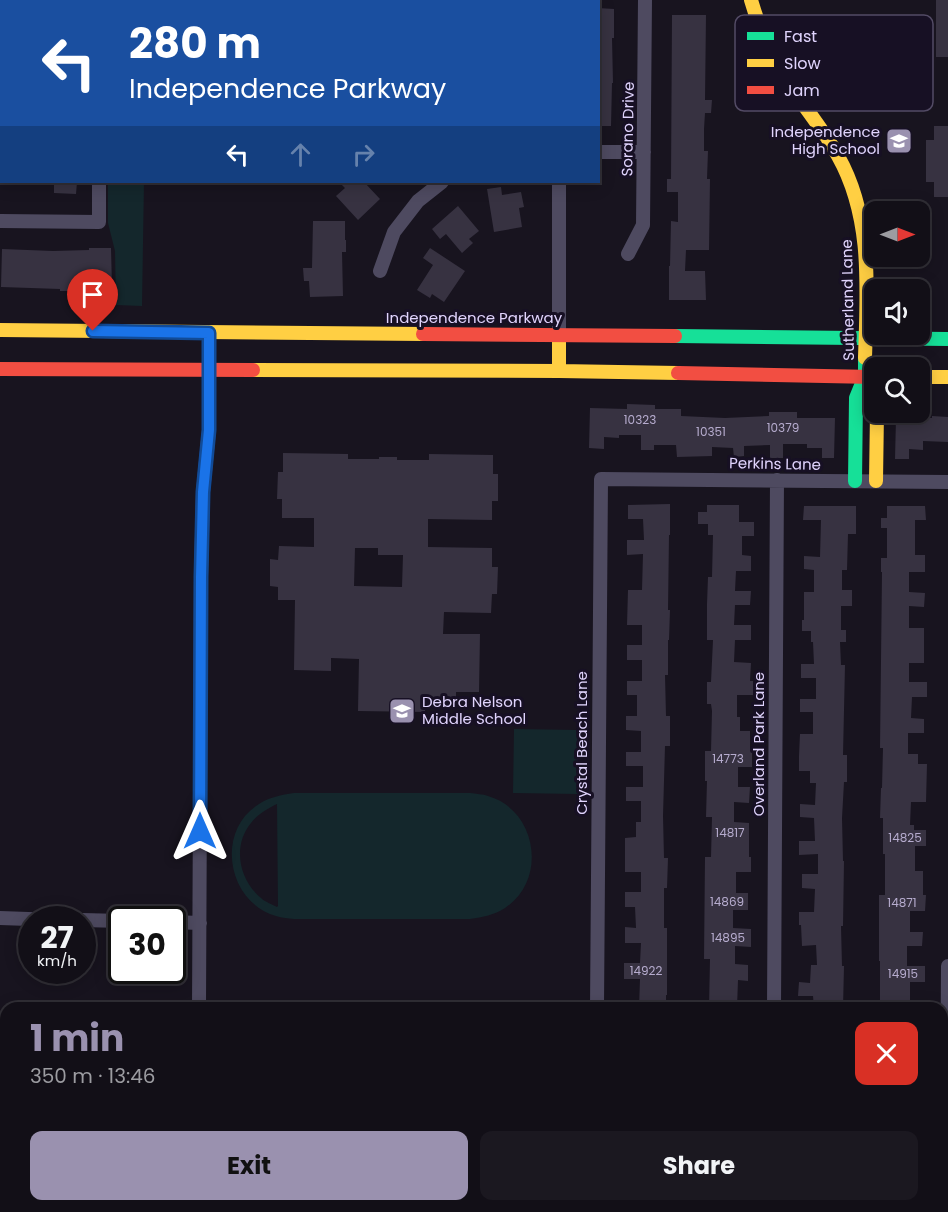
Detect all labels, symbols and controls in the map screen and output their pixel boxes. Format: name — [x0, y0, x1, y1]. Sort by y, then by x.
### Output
text: 280 m — [129, 14, 261, 73]
legend — [735, 15, 933, 111]
icon: left — [30, 24, 108, 102]
text: Fast — [784, 25, 817, 48]
text: Slow — [784, 52, 821, 75]
text: Independence Parkway — [129, 70, 446, 107]
text: Jam — [784, 79, 820, 102]
street label: Sorano Drive — [616, 81, 639, 177]
place label: Independence High School — [771, 121, 880, 159]
school or university icon: Independence High School — [884, 126, 914, 156]
icon: left — [221, 138, 254, 171]
icon: ahead — [284, 138, 317, 171]
icon: right — [347, 138, 380, 171]
north arrow — [864, 201, 930, 267]
map controls — [864, 201, 930, 423]
street label: Sutherland Lane — [836, 239, 859, 361]
pin — [67, 269, 118, 331]
icon: arrive — [76, 278, 109, 311]
button: sound — [864, 279, 930, 345]
street label: Independence Parkway — [386, 307, 563, 328]
button: search — [864, 357, 930, 423]
house number: 10323 — [624, 411, 656, 428]
house number: 10379 — [767, 419, 799, 436]
house number: 10351 — [696, 423, 726, 440]
street label: Perkins Lane — [729, 452, 821, 475]
street label: Crystal Beach Lane — [571, 671, 592, 815]
street label: Overland Park Lane — [748, 672, 769, 816]
place label: Debra Nelson Middle School — [422, 691, 526, 729]
school or university icon: Debra Nelson Middle School — [387, 696, 417, 726]
house number: 14773 — [712, 750, 744, 767]
position arrow — [168, 799, 232, 863]
house number: 14817 — [715, 824, 745, 841]
house number: 14825 — [888, 829, 922, 846]
house number: 14869 — [710, 893, 744, 910]
house number: 14871 — [887, 894, 917, 911]
speed limit sign: 30 — [108, 906, 186, 984]
text: 27 — [40, 916, 74, 959]
house number: 14895 — [711, 929, 745, 946]
text: km/h — [37, 950, 77, 971]
house number: 14922 — [630, 962, 662, 979]
house number: 14915 — [888, 965, 918, 982]
text: 1 min — [30, 1013, 124, 1064]
button: close — [855, 1022, 918, 1085]
text: 350 m · 13:46 — [30, 1062, 155, 1090]
button: Exit — [30, 1131, 468, 1200]
button: Share — [480, 1131, 918, 1200]

